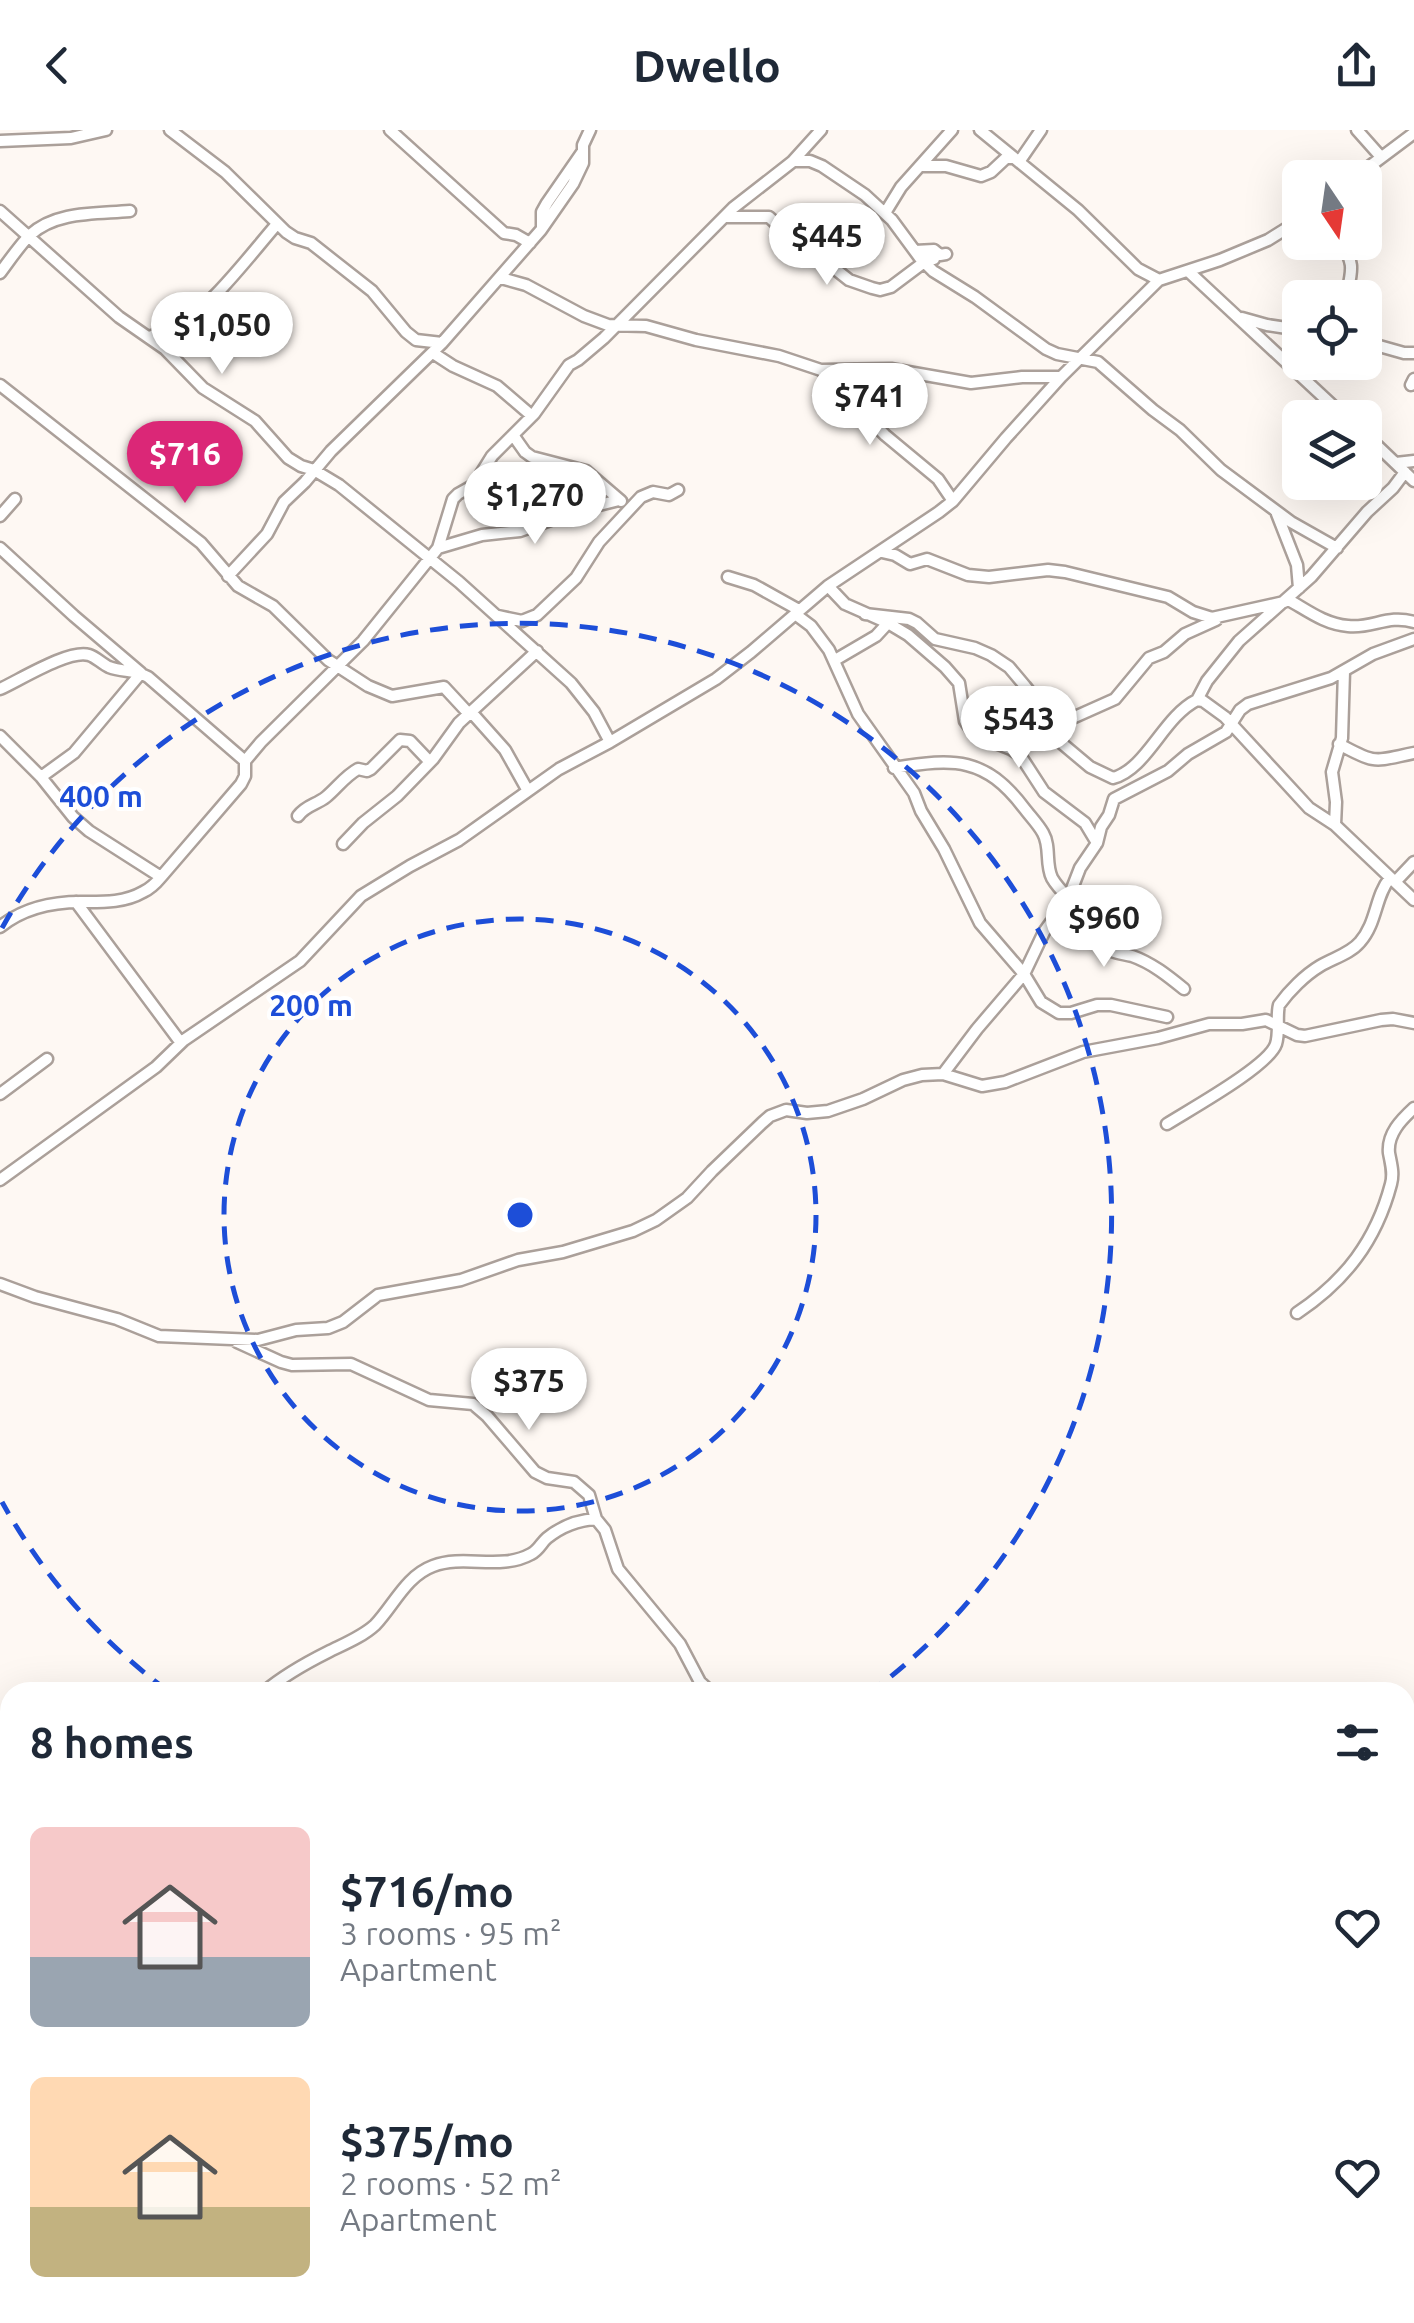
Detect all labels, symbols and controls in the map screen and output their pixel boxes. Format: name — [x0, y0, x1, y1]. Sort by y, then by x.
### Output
icon: back — [30, 38, 85, 93]
icon: share — [1329, 38, 1384, 93]
text: Dwello — [633, 40, 781, 91]
north arrow — [1282, 160, 1382, 260]
map controls — [1282, 160, 1382, 500]
pin: $445 — [768, 203, 886, 288]
text: $445 — [791, 217, 863, 253]
button: locate — [1282, 280, 1382, 380]
pin: $1,050 — [141, 292, 303, 377]
text: $1,050 — [173, 306, 271, 342]
pin: $741 — [811, 363, 929, 448]
text: $741 — [834, 377, 906, 413]
button: layers — [1282, 400, 1382, 500]
pin: $716 — [126, 421, 244, 506]
text: $716 — [149, 435, 221, 471]
pin: $1,270 — [454, 462, 616, 547]
text: $1,270 — [486, 476, 584, 512]
pin: $543 — [960, 686, 1078, 771]
text: $543 — [983, 700, 1055, 736]
text: 400 m — [59, 779, 143, 813]
pin: $960 — [1045, 885, 1163, 970]
text: $960 — [1068, 899, 1140, 935]
text: 200 m — [269, 988, 353, 1022]
centre of rings — [502, 1197, 538, 1233]
pin: $375 — [470, 1348, 588, 1433]
text: $375 — [493, 1362, 565, 1398]
icon: filters — [1330, 1715, 1385, 1770]
text: 8 homes — [30, 1719, 194, 1766]
icon: home — [110, 1867, 230, 1987]
text: $716/mo — [340, 1868, 514, 1915]
icon: heart — [1330, 1900, 1385, 1955]
text: 3 rooms · 95 m² — [340, 1915, 561, 1951]
text: Apartment — [340, 1951, 497, 1987]
icon: home — [110, 2117, 230, 2237]
text: $375/mo — [340, 2118, 514, 2165]
icon: heart — [1330, 2150, 1385, 2205]
text: 2 rooms · 52 m² — [340, 2165, 561, 2201]
text: Apartment — [340, 2201, 497, 2237]

